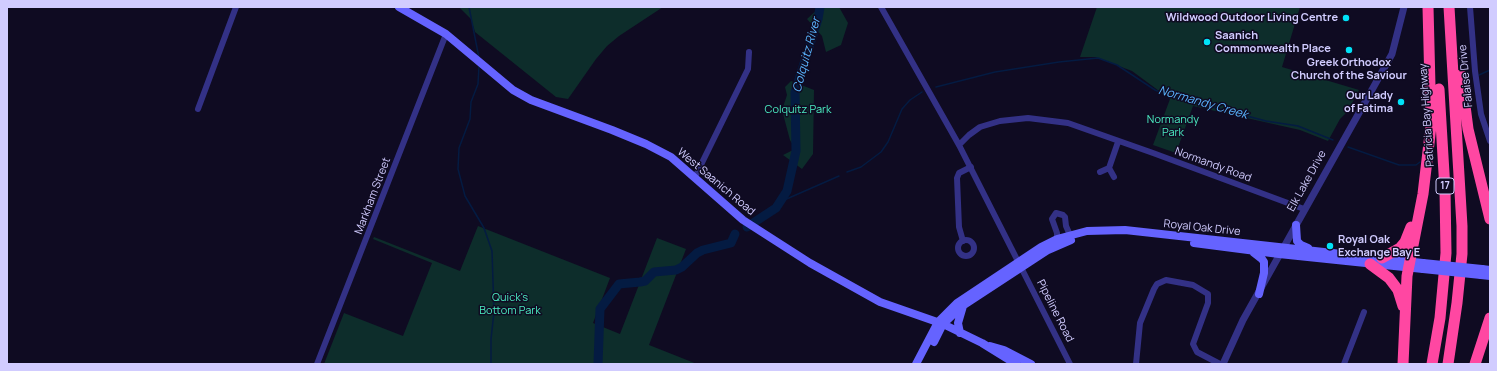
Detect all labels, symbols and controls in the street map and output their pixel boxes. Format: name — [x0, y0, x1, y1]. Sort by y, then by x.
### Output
place label: Wildwood Outdoor Living Centre — [1166, 11, 1338, 25]
marker: Wildwood Outdoor Living Centre — [1341, 13, 1351, 23]
water label: Colquitz River — [790, 16, 824, 94]
place label: Saanich Commonwealth Place — [1215, 29, 1331, 55]
marker: Saanich Commonwealth Place — [1202, 37, 1212, 47]
street label: Falaise Drive — [1456, 44, 1476, 108]
marker: Greek Orthodox Church of the Saviour — [1344, 45, 1354, 55]
place label: Greek Orthodox Church of the Saviour — [1291, 56, 1407, 82]
street label: Patricia Bay Highway — [1417, 63, 1437, 167]
water label: Normandy Creek — [1157, 83, 1249, 123]
place label: Our Lady of Fatima — [1344, 89, 1393, 115]
marker: Our Lady of Fatima — [1396, 97, 1406, 107]
park label: Colquitz Park — [765, 103, 831, 117]
park label: Normandy Park — [1147, 113, 1199, 139]
street label: Normandy Road — [1173, 145, 1253, 185]
street label: West Saanich Road — [674, 146, 758, 218]
street label: Elk Lake Drive — [1285, 148, 1329, 214]
street label: Markham Street — [352, 156, 394, 236]
road number: 17 — [1436, 178, 1454, 194]
street label: Royal Oak Drive — [1163, 217, 1241, 239]
place label: Royal Oak Exchange Bay E — [1338, 233, 1420, 259]
marker: Royal Oak Exchange Bay E — [1325, 241, 1335, 251]
street label: Pipeline Road — [1034, 277, 1076, 345]
park label: Quick's Bottom Park — [479, 291, 541, 317]

